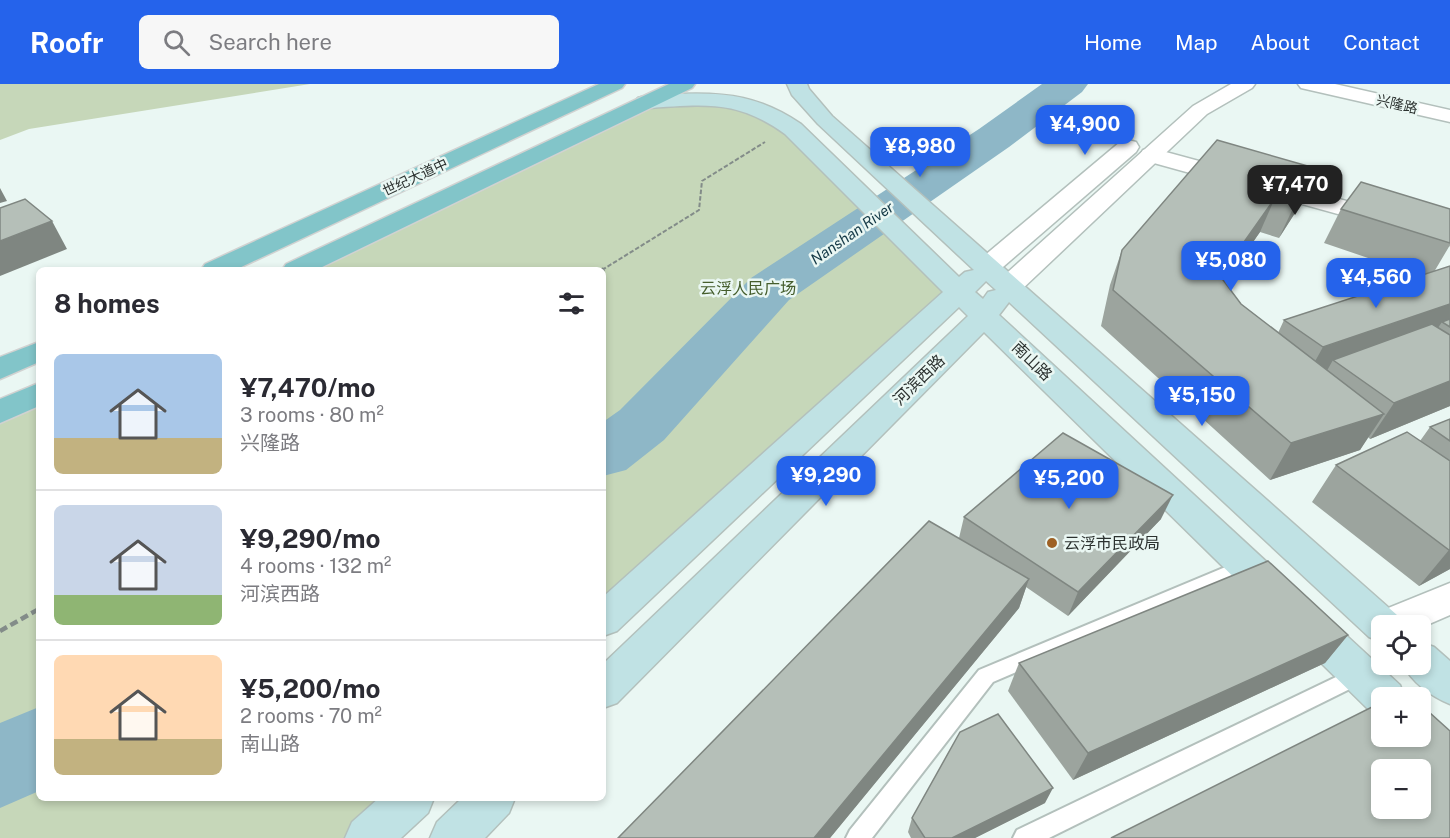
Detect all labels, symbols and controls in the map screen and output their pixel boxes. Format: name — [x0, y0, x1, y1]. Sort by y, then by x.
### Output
search box — [139, 15, 559, 69]
text: Roofr — [30, 26, 103, 59]
icon: search — [160, 26, 193, 59]
text: Search here — [208, 29, 332, 55]
text: Home — [1084, 30, 1142, 55]
text: Map — [1175, 30, 1218, 55]
text: About — [1251, 30, 1310, 55]
text: Contact — [1343, 30, 1420, 55]
street label: 兴隆路 — [1375, 91, 1419, 117]
pin: ¥4,900 — [1036, 105, 1134, 156]
text: ¥4,900 — [1050, 112, 1120, 136]
pin: ¥8,980 — [871, 127, 969, 178]
text: ¥8,980 — [884, 134, 956, 158]
street label: 世纪大道中 — [380, 155, 450, 199]
pin: ¥7,470 — [1246, 165, 1344, 216]
text: ¥7,470 — [1261, 172, 1329, 196]
water label: Nanshan River — [807, 198, 897, 268]
pin: ¥5,080 — [1182, 241, 1280, 292]
text: ¥5,080 — [1195, 248, 1267, 272]
pin: ¥4,560 — [1327, 258, 1425, 309]
text: ¥4,560 — [1340, 265, 1412, 289]
park label: 云浮人民广场 — [700, 279, 796, 298]
icon: filters — [555, 287, 588, 320]
text: 8 homes — [54, 288, 160, 319]
street label: 南山路 — [1008, 337, 1056, 385]
street label: 河滨西路 — [889, 351, 949, 409]
text: ¥7,470/mo — [240, 372, 376, 403]
pin: ¥5,150 — [1153, 376, 1251, 427]
icon: home — [102, 378, 174, 450]
text: ¥5,150 — [1168, 383, 1236, 407]
text: 3 rooms · 80 m² — [240, 403, 384, 427]
text: 兴隆路 — [240, 431, 300, 455]
pin: ¥9,290 — [777, 456, 875, 507]
pin: ¥5,200 — [1020, 459, 1118, 510]
text: ¥9,290 — [790, 463, 862, 487]
text: ¥5,200 — [1033, 466, 1105, 490]
text: ¥9,290/mo — [240, 523, 380, 554]
icon: home — [102, 529, 174, 601]
place label: 云浮市民政局 — [1064, 534, 1160, 553]
marker: 云浮市民政局 — [1045, 536, 1059, 550]
text: 4 rooms · 132 m² — [240, 554, 391, 578]
text: 河滨西路 — [240, 582, 320, 606]
map controls — [1371, 615, 1431, 819]
button: locate — [1371, 615, 1431, 675]
text: ¥5,200/mo — [240, 673, 381, 704]
icon: home — [102, 679, 174, 751]
button: + — [1371, 687, 1431, 747]
text: 2 rooms · 70 m² — [240, 704, 382, 728]
text: 南山路 — [240, 732, 300, 756]
button: − — [1371, 759, 1431, 819]

